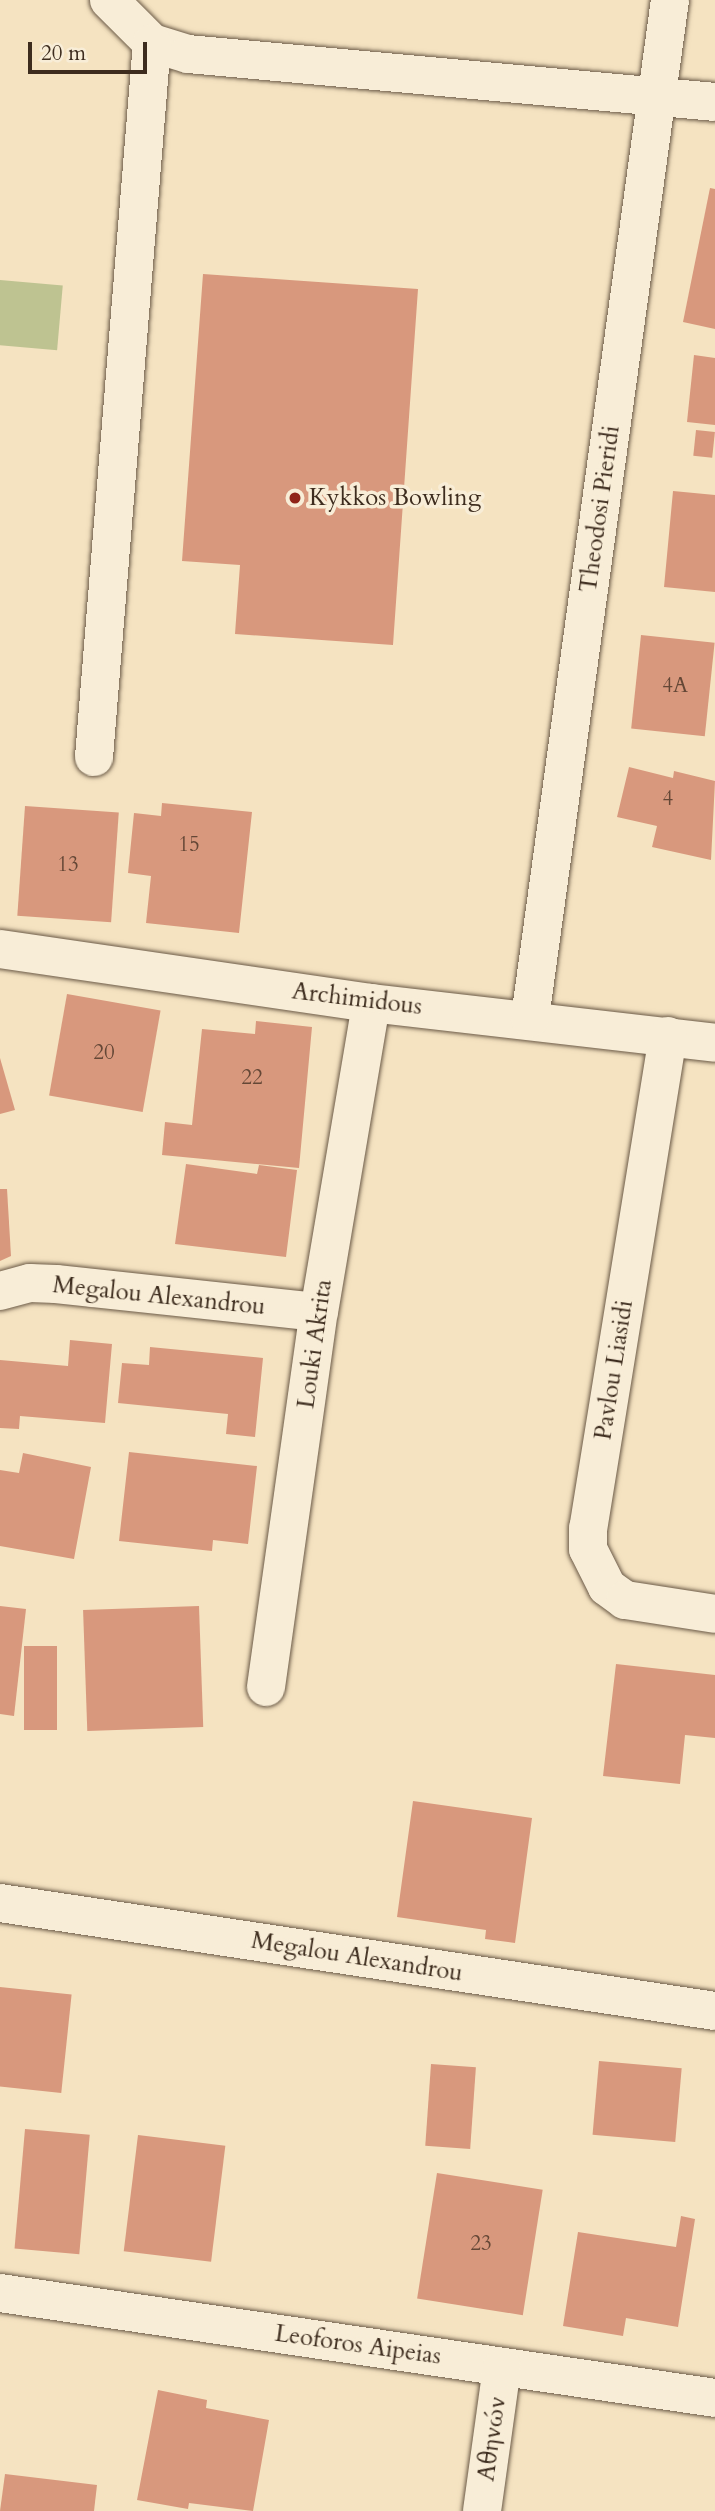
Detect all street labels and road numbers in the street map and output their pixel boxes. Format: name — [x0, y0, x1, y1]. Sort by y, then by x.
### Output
street label: Theodosi Pieridi — [574, 424, 626, 594]
street label: Archimidous — [290, 977, 424, 1021]
street label: Megalou Alexandrou — [51, 1271, 267, 1321]
street label: Louki Akrita — [292, 1278, 338, 1410]
street label: Pavlou Liasidi — [589, 1298, 639, 1442]
street label: Megalou Alexandrou — [249, 1926, 465, 1988]
street label: Leoforos Aipeias — [273, 2319, 443, 2371]
street label: Αθηνών — [472, 2395, 512, 2483]

